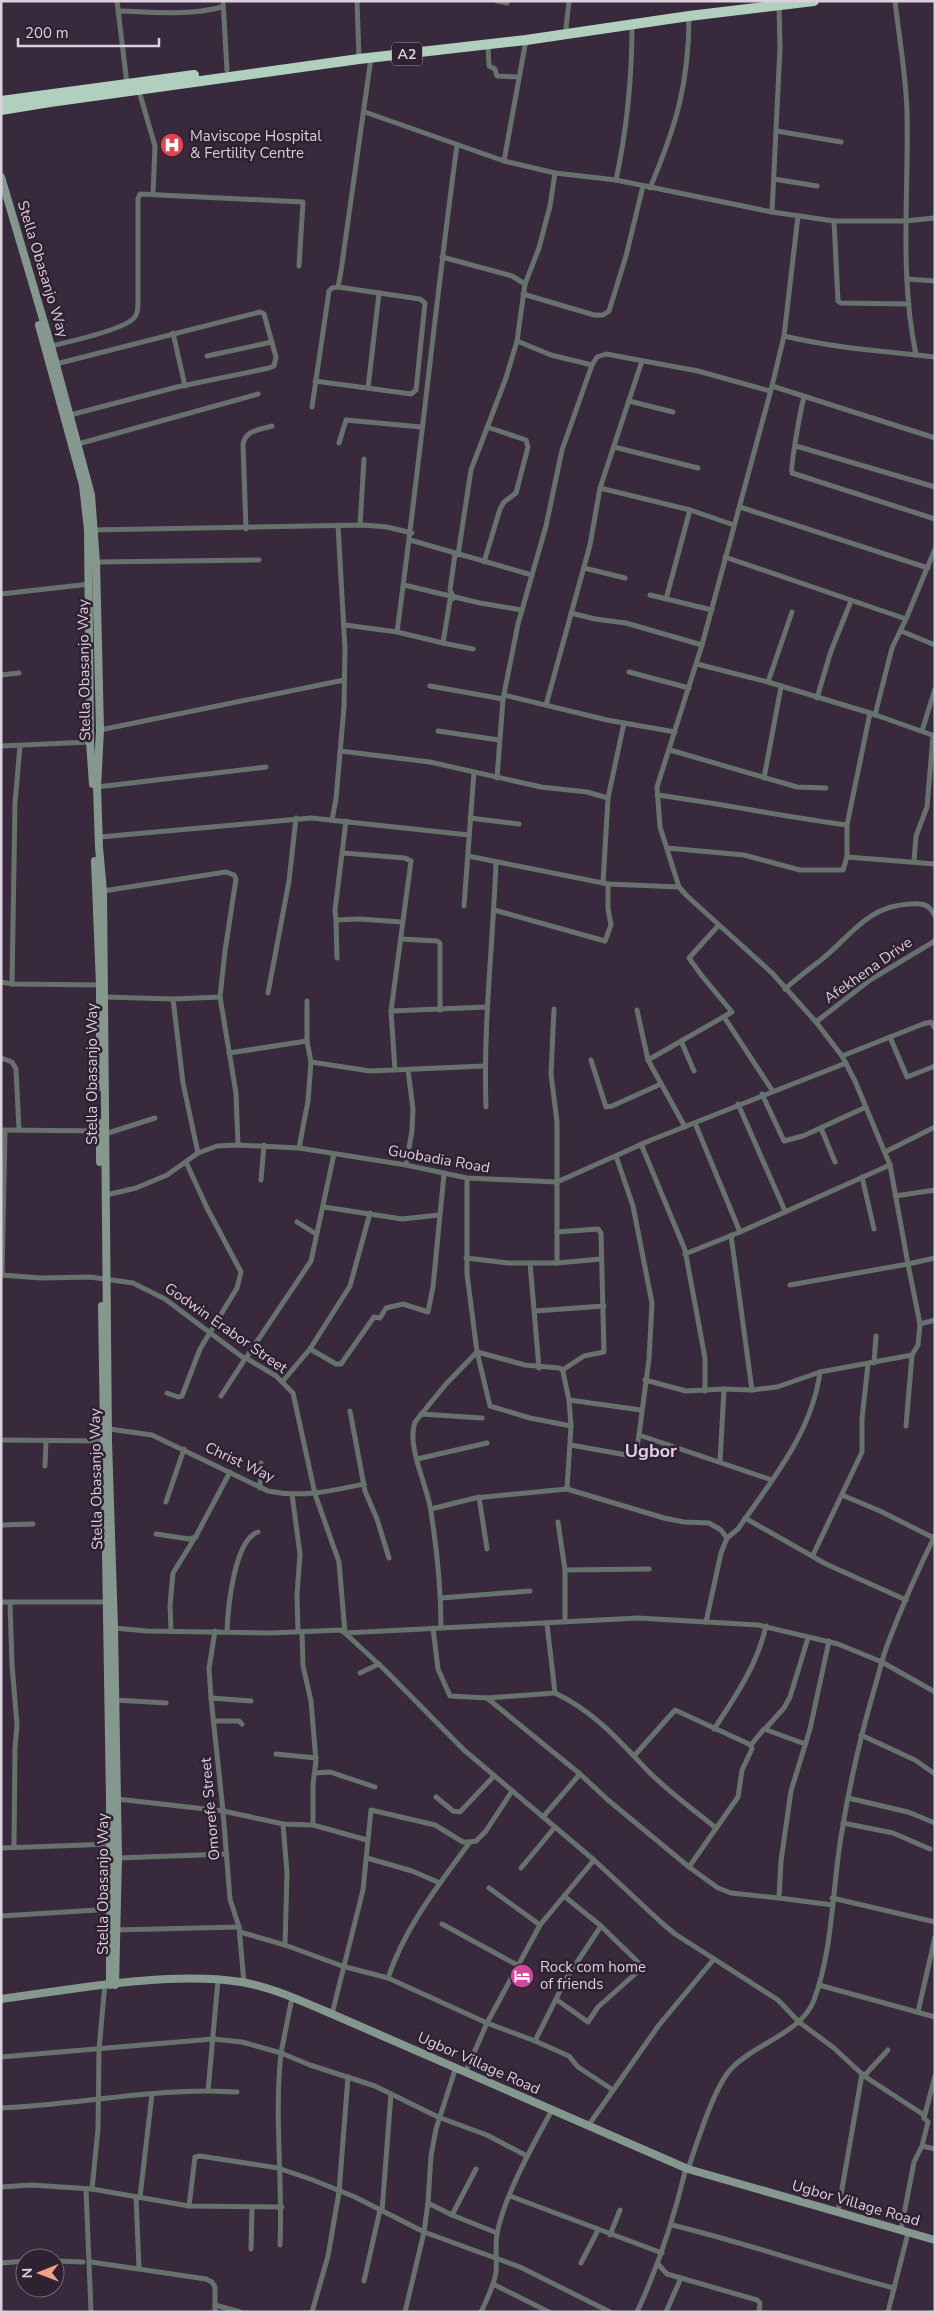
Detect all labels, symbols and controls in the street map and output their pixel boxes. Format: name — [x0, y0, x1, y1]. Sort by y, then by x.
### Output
scale bar — [18, 15, 159, 47]
text: 200 m — [25, 23, 69, 43]
road number: A2 — [392, 42, 422, 66]
place label: Maviscope Hospital & Fertility Centre — [190, 126, 322, 163]
hospital icon: Maviscope Hospital & Fertility Centre — [159, 132, 185, 158]
street label: Stella Obasanjo Way — [13, 198, 73, 340]
street label: Stella Obasanjo Way — [73, 599, 95, 741]
street label: Afekhena Drive — [820, 932, 916, 1008]
street label: Stella Obasanjo Way — [82, 1003, 102, 1145]
street label: Guobadia Road — [386, 1140, 492, 1178]
street label: Godwin Erabor Street — [161, 1278, 292, 1378]
street label: Stella Obasanjo Way — [85, 1408, 107, 1550]
street label: Christ Way — [202, 1437, 278, 1487]
district label: Ugbor — [625, 1439, 677, 1463]
street label: Omorefe Street — [195, 1756, 224, 1861]
street label: Stella Obasanjo Way — [93, 1813, 113, 1955]
place label: Rock com home of friends — [540, 1957, 646, 1994]
hotel icon: Rock com home of friends — [509, 1963, 535, 1989]
street label: Ugbor Village Road — [415, 2027, 543, 2099]
street label: Ugbor Village Road — [790, 2175, 922, 2231]
north arrow — [15, 2248, 65, 2298]
text: N — [18, 2268, 37, 2279]

